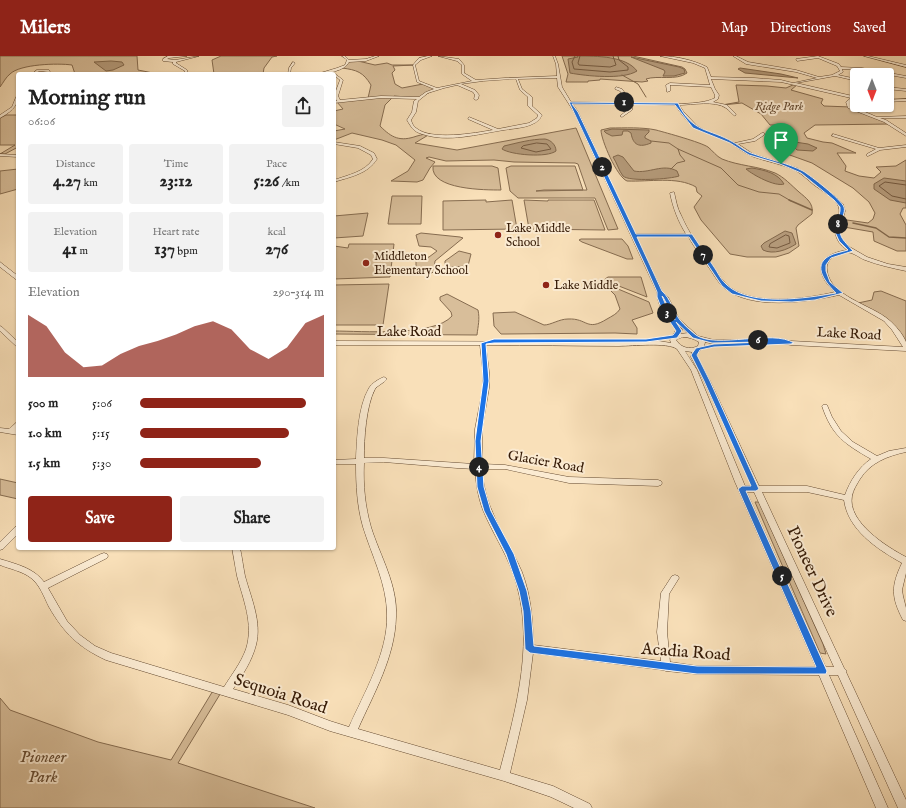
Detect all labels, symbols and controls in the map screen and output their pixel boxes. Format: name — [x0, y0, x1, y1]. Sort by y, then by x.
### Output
text: Milers — [20, 16, 70, 40]
text: Map — [721, 19, 748, 37]
text: Directions — [770, 19, 831, 37]
text: Saved — [853, 19, 886, 37]
north arrow — [850, 68, 894, 112]
map controls — [850, 68, 894, 112]
text: Morning run — [28, 84, 146, 112]
button: share — [282, 85, 324, 127]
pin: 1 — [614, 92, 634, 112]
text: 1 — [622, 95, 626, 109]
park label: Ridge Park — [755, 99, 804, 115]
text: 06:06 — [28, 113, 55, 130]
pin — [764, 123, 798, 164]
icon: arrive — [770, 129, 792, 151]
text: Distance — [55, 157, 95, 171]
text: Time — [164, 157, 188, 171]
text: Pace — [266, 157, 287, 171]
pin: 2 — [592, 157, 612, 177]
text: 2 — [599, 160, 605, 174]
text: 4.27 — [53, 171, 81, 192]
text: 23:12 — [159, 171, 193, 192]
text: 5:26 — [253, 171, 279, 192]
text: km — [81, 176, 98, 190]
text: /km — [279, 176, 300, 190]
pin: 8 — [828, 214, 848, 234]
text: 8 — [836, 217, 840, 231]
place label: Lake Middle School — [506, 221, 571, 250]
text: Elevation — [54, 225, 97, 239]
text: Heart rate — [153, 225, 199, 239]
text: kcal — [267, 225, 286, 239]
marker: Lake Middle School — [493, 230, 503, 240]
text: 41 — [63, 239, 77, 260]
text: 137 — [154, 239, 175, 260]
text: 276 — [265, 239, 288, 260]
text: m — [77, 244, 88, 258]
text: bpm — [175, 244, 198, 258]
pin: 7 — [693, 245, 713, 265]
text: 7 — [700, 248, 706, 262]
place label: Middleton Elementary School — [374, 249, 469, 278]
marker: Middleton Elementary School — [361, 258, 371, 268]
place label: Lake Middle — [554, 278, 619, 293]
marker: Lake Middle — [541, 280, 551, 290]
text: Elevation — [28, 284, 80, 301]
text: 290–314 m — [273, 284, 324, 301]
pin: 3 — [657, 303, 677, 323]
text: 3 — [665, 306, 669, 320]
street label: Lake Road — [377, 323, 442, 341]
street label: Lake Road — [816, 323, 882, 345]
pin: 6 — [748, 330, 768, 350]
text: 6 — [756, 333, 760, 347]
text: 500 m — [28, 395, 58, 412]
text: 5:06 — [92, 395, 112, 412]
text: 1.0 km — [28, 425, 62, 442]
text: 5:15 — [92, 425, 110, 442]
street label: Glacier Road — [506, 446, 586, 478]
text: 1.5 km — [28, 455, 60, 472]
text: 5:30 — [92, 455, 111, 472]
pin: 4 — [469, 457, 489, 477]
text: 4 — [476, 460, 482, 474]
button: Save — [28, 496, 172, 542]
button: Share — [180, 496, 324, 542]
street label: Pioneer Drive — [781, 523, 842, 620]
pin: 5 — [772, 566, 792, 586]
text: 5 — [780, 569, 784, 583]
street label: Acadia Road — [640, 639, 732, 666]
street label: Sequoia Road — [231, 669, 331, 720]
park label: Pioneer Park — [20, 747, 67, 788]

